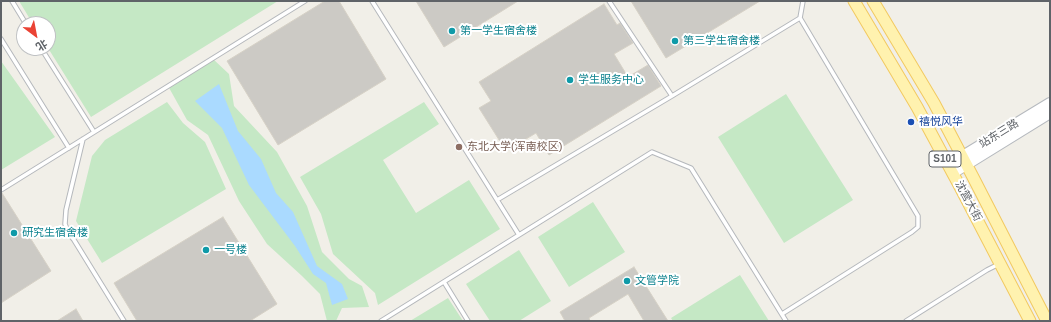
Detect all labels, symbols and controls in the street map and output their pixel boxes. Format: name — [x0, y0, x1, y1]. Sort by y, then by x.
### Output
north arrow — [16, 16, 56, 56]
place label: 第一学生宿舍楼 — [460, 24, 537, 38]
marker: 第一学生宿舍楼 — [447, 26, 457, 36]
place label: 第三学生宿舍楼 — [683, 34, 760, 48]
marker: 第三学生宿舍楼 — [670, 36, 680, 46]
text: 北 — [34, 37, 50, 53]
place label: 学生服务中心 — [578, 73, 644, 87]
marker: 学生服务中心 — [565, 75, 575, 85]
place label: 禧悦风华 — [919, 115, 963, 129]
marker: 禧悦风华 — [906, 117, 916, 127]
street label: 站东三路 — [977, 117, 1021, 151]
place label: 东北大学(浑南校区) — [467, 140, 562, 154]
marker: 东北大学(浑南校区) — [454, 142, 464, 152]
road number: S101 — [929, 151, 961, 167]
street label: 沈营大街 — [952, 178, 984, 224]
place label: 研究生宿舍楼 — [22, 226, 88, 240]
marker: 研究生宿舍楼 — [9, 228, 19, 238]
place label: 一号楼 — [214, 243, 247, 257]
marker: 一号楼 — [201, 245, 211, 255]
place label: 文管学院 — [635, 274, 679, 288]
marker: 文管学院 — [622, 276, 632, 286]

